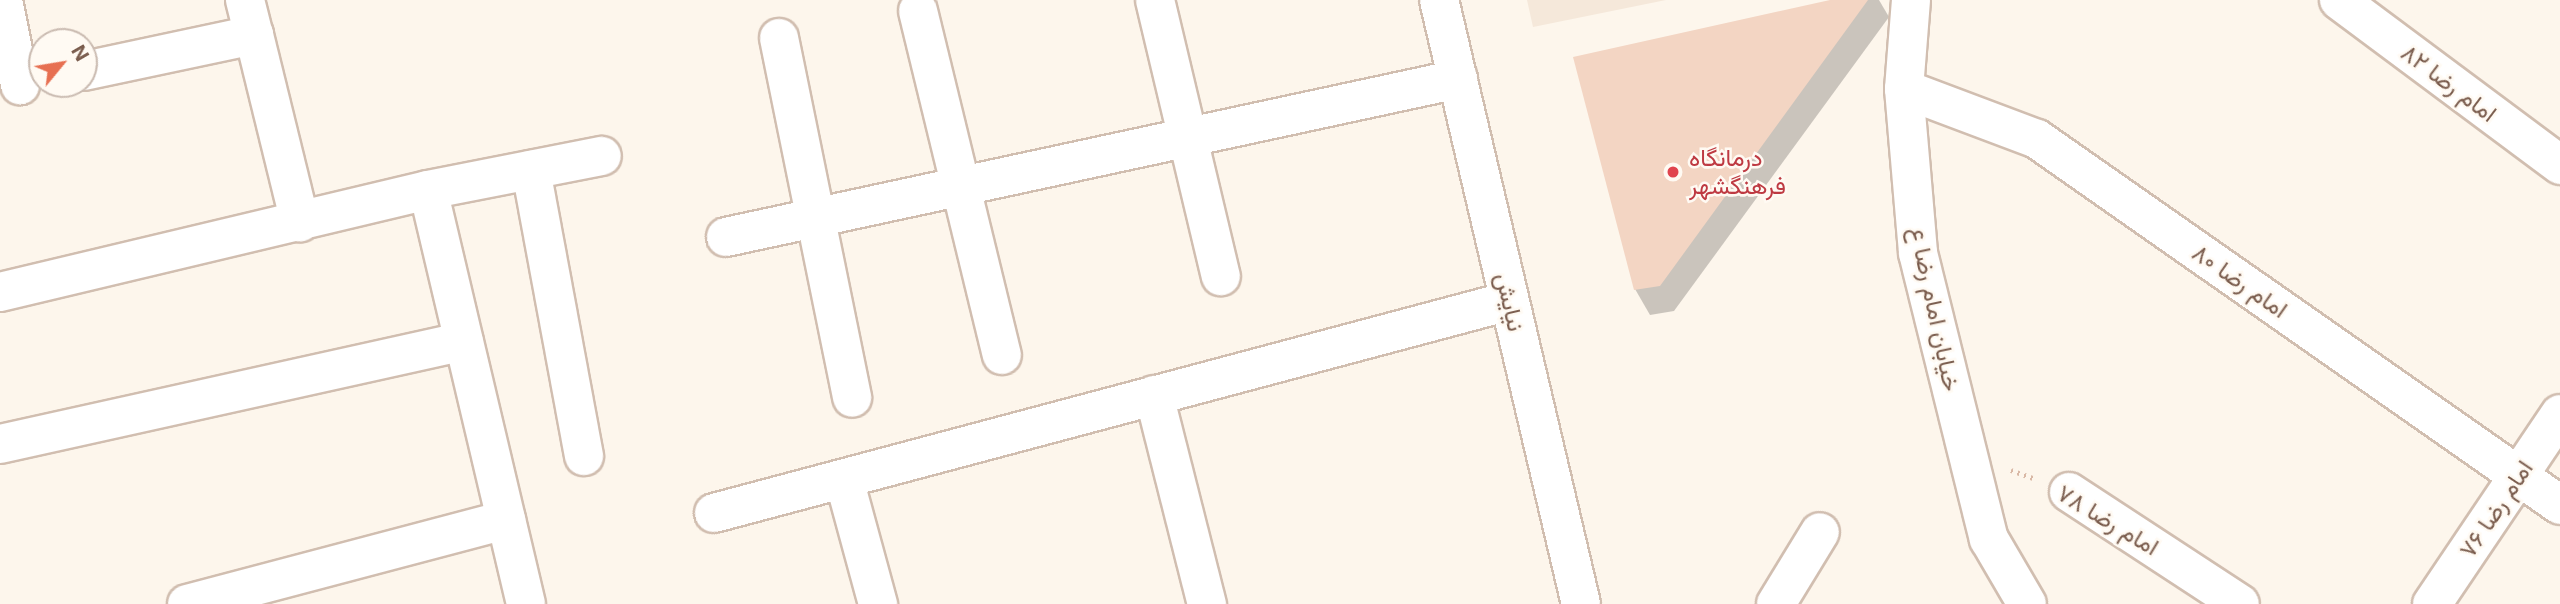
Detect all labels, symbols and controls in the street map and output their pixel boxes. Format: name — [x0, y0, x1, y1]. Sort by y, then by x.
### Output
north arrow — [28, 28, 98, 98]
street label: امام رضا ۸۲ — [2396, 38, 2502, 128]
text: N — [66, 41, 93, 65]
place label: درمانگاه فرهنگشهر — [1689, 144, 1786, 200]
marker: درمانگاه فرهنگشهر — [1663, 162, 1683, 182]
street label: خیابان امام رضا ع — [1904, 224, 1966, 394]
street label: امام رضا ۸۰ — [2187, 238, 2293, 324]
street label: نیایش — [1489, 270, 1531, 334]
street label: امام رضا ۷۶ — [2453, 455, 2539, 563]
street label: امام رضا ۷۸ — [2052, 478, 2164, 562]

